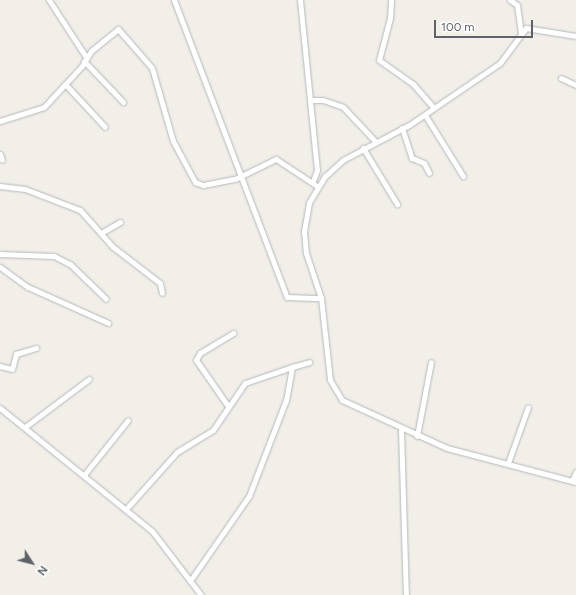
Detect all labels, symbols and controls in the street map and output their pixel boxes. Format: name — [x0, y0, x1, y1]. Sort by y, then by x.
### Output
scale bar — [436, 12, 535, 38]
text: 100 m — [441, 20, 475, 34]
north arrow — [12, 543, 52, 583]
text: N — [34, 563, 50, 578]

